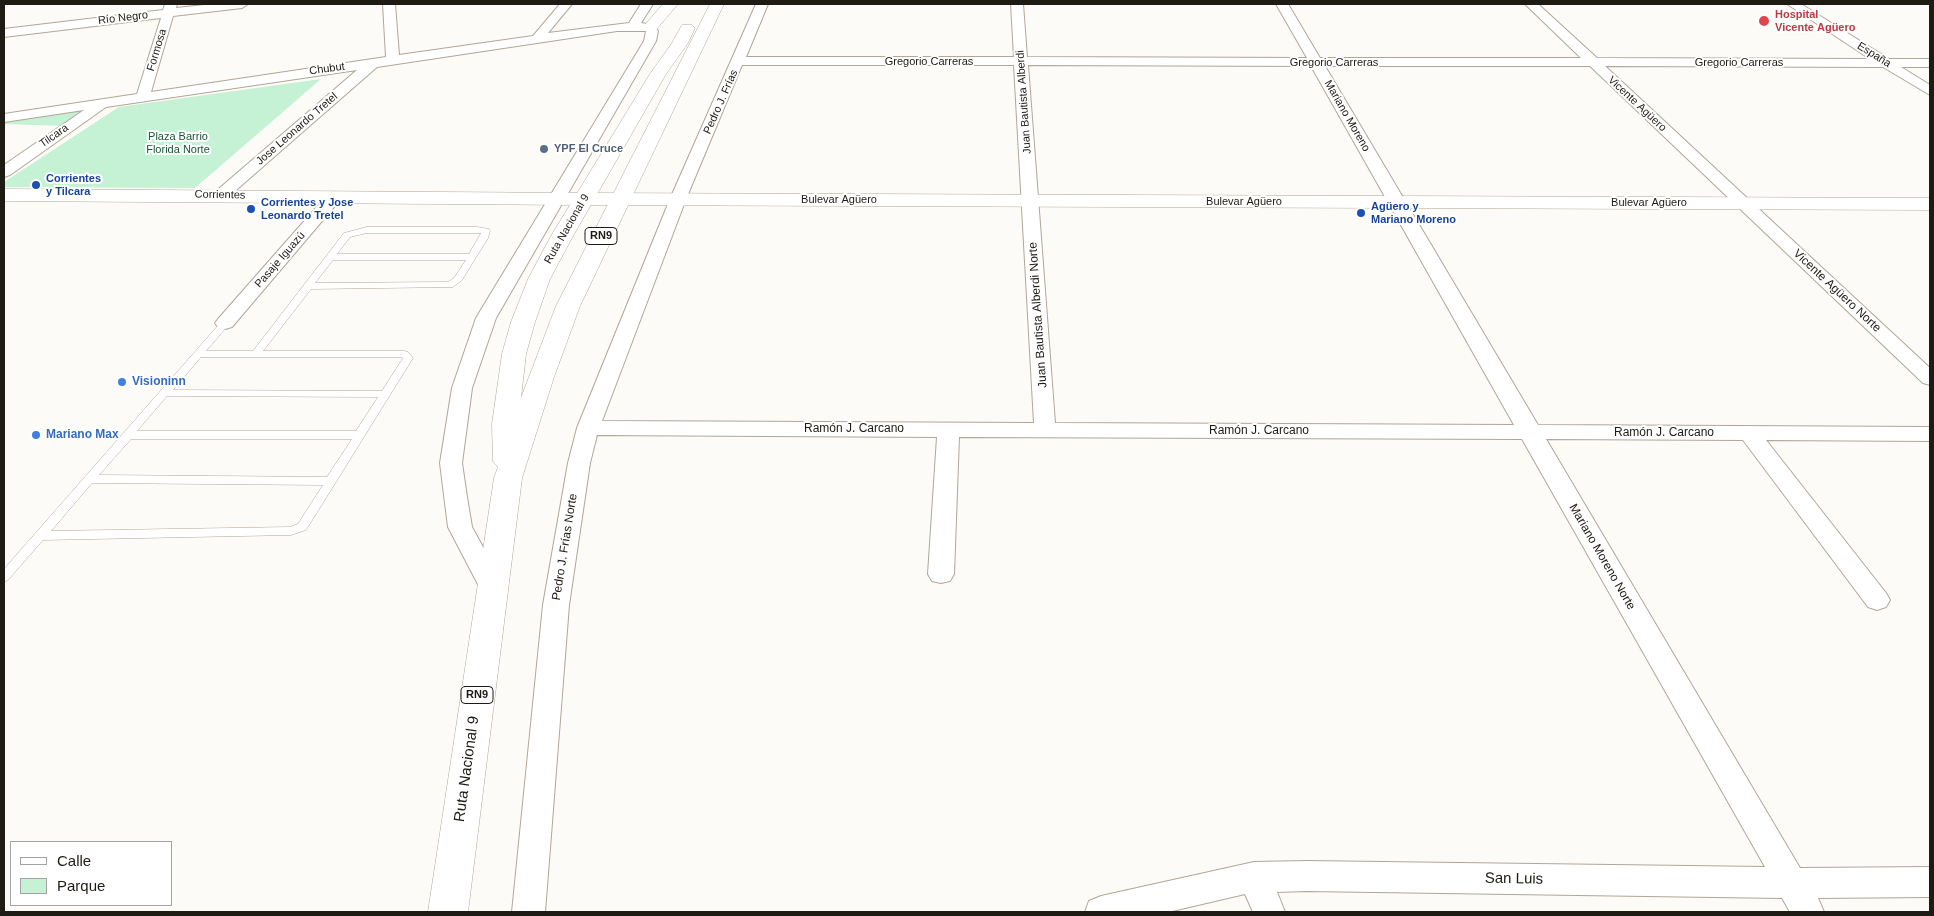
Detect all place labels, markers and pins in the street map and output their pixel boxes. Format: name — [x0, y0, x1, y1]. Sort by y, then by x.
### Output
place label: Hospital Vicente Agüero — [1775, 8, 1855, 34]
marker: Hospital Vicente Agüero — [1757, 14, 1771, 28]
place label: YPF El Cruce — [554, 142, 623, 156]
marker: YPF El Cruce — [538, 143, 550, 155]
place label: Corrientes y Tilcara — [46, 172, 101, 198]
marker: Corrientes y Tilcara — [30, 179, 42, 191]
place label: Corrientes y Jose Leonardo Tretel — [261, 196, 353, 222]
place label: Agüero y Mariano Moreno — [1371, 200, 1456, 226]
marker: Corrientes y Jose Leonardo Tretel — [245, 203, 257, 215]
marker: Agüero y Mariano Moreno — [1355, 207, 1367, 219]
place label: Visioninn — [132, 375, 186, 389]
marker: Visioninn — [116, 376, 128, 388]
place label: Mariano Max — [46, 428, 119, 442]
marker: Mariano Max — [30, 429, 42, 441]

